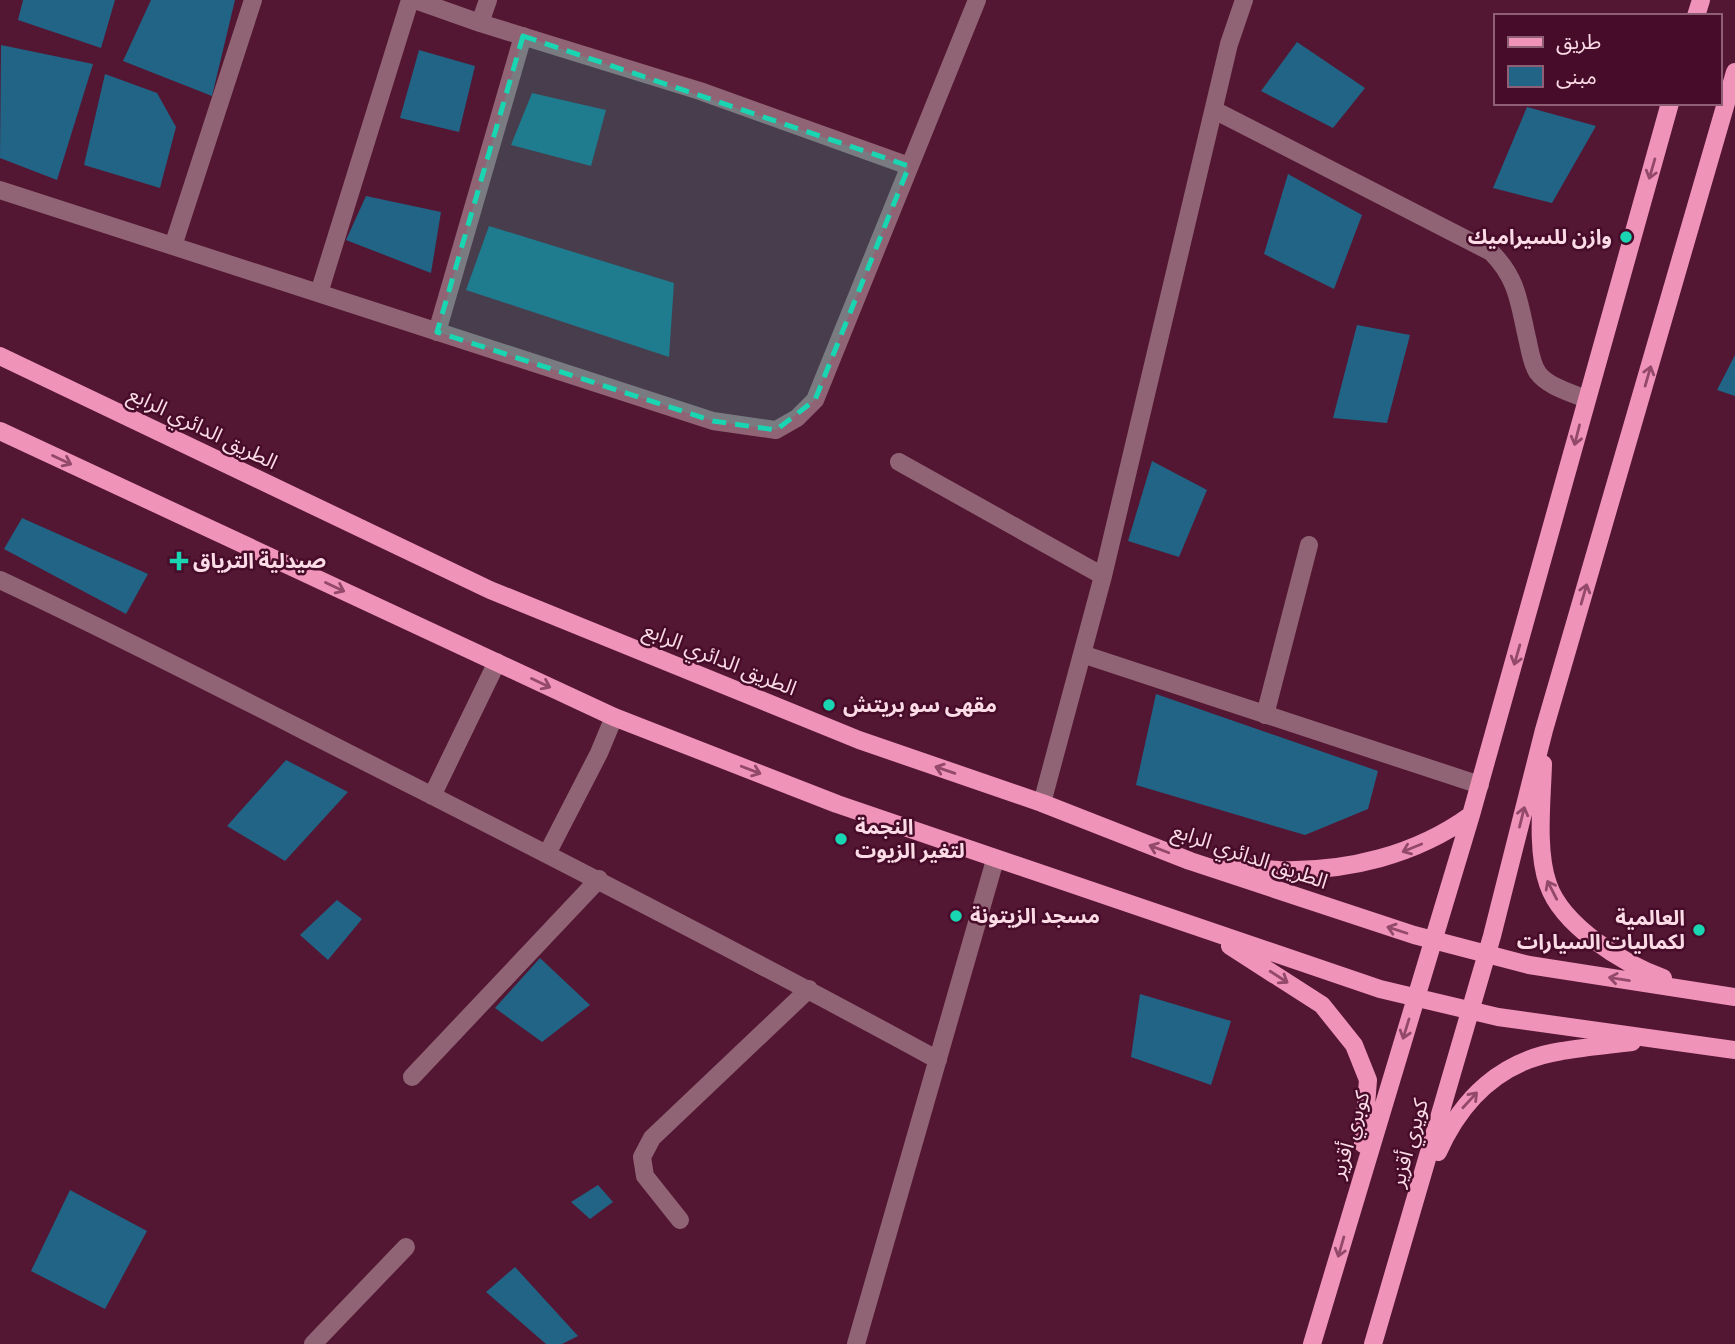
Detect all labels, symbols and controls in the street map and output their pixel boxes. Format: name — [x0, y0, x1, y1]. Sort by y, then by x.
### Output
legend — [1494, 14, 1721, 105]
text: طريق — [1556, 27, 1601, 56]
text: مبنى — [1556, 62, 1597, 91]
one-way arrow — [1644, 158, 1657, 180]
place label: وازن للسيراميك — [1468, 222, 1612, 251]
marker: وازن للسيراميك — [1618, 229, 1634, 245]
one-way arrow — [1642, 365, 1655, 387]
street label: الطريق الدائري الرابع — [123, 379, 283, 478]
one-way arrow — [1570, 423, 1583, 446]
one-way arrow — [51, 453, 72, 467]
place label: صيدلية الترياق — [193, 546, 326, 575]
marker: صيدلية الترياق — [171, 553, 187, 569]
one-way arrow — [323, 581, 345, 594]
one-way arrow — [1578, 584, 1591, 606]
street label: الطريق الدائري الرابع — [639, 615, 801, 704]
one-way arrow — [1510, 643, 1523, 665]
one-way arrow — [530, 677, 551, 690]
place label: مقهى سو بريتش — [843, 690, 997, 719]
marker: مقهى سو بريتش — [821, 697, 837, 713]
one-way arrow — [935, 763, 957, 775]
one-way arrow — [739, 765, 761, 778]
one-way arrow — [1516, 806, 1529, 829]
place label: النجمة لتغير الزيوت — [855, 812, 965, 865]
street label: الطريق الدائري الرابع — [1168, 815, 1332, 897]
marker: النجمة لتغير الزيوت — [833, 831, 849, 847]
one-way arrow — [1148, 841, 1170, 854]
one-way arrow — [1401, 842, 1423, 855]
one-way arrow — [1545, 880, 1559, 901]
place label: مسجد الزيتونة — [970, 901, 1100, 930]
place label: العالمية لكماليات السيارات — [1517, 903, 1685, 956]
marker: مسجد الزيتونة — [948, 908, 964, 924]
marker: العالمية لكماليات السيارات — [1691, 922, 1707, 938]
one-way arrow — [1387, 923, 1409, 935]
one-way arrow — [1269, 969, 1288, 984]
one-way arrow — [1608, 972, 1631, 985]
one-way arrow — [1399, 1018, 1412, 1040]
street label: كوبري أقزير — [1322, 1087, 1378, 1184]
one-way arrow — [1462, 1091, 1478, 1109]
street label: كويري أقزير — [1382, 1095, 1437, 1192]
one-way arrow — [1333, 1236, 1346, 1258]

